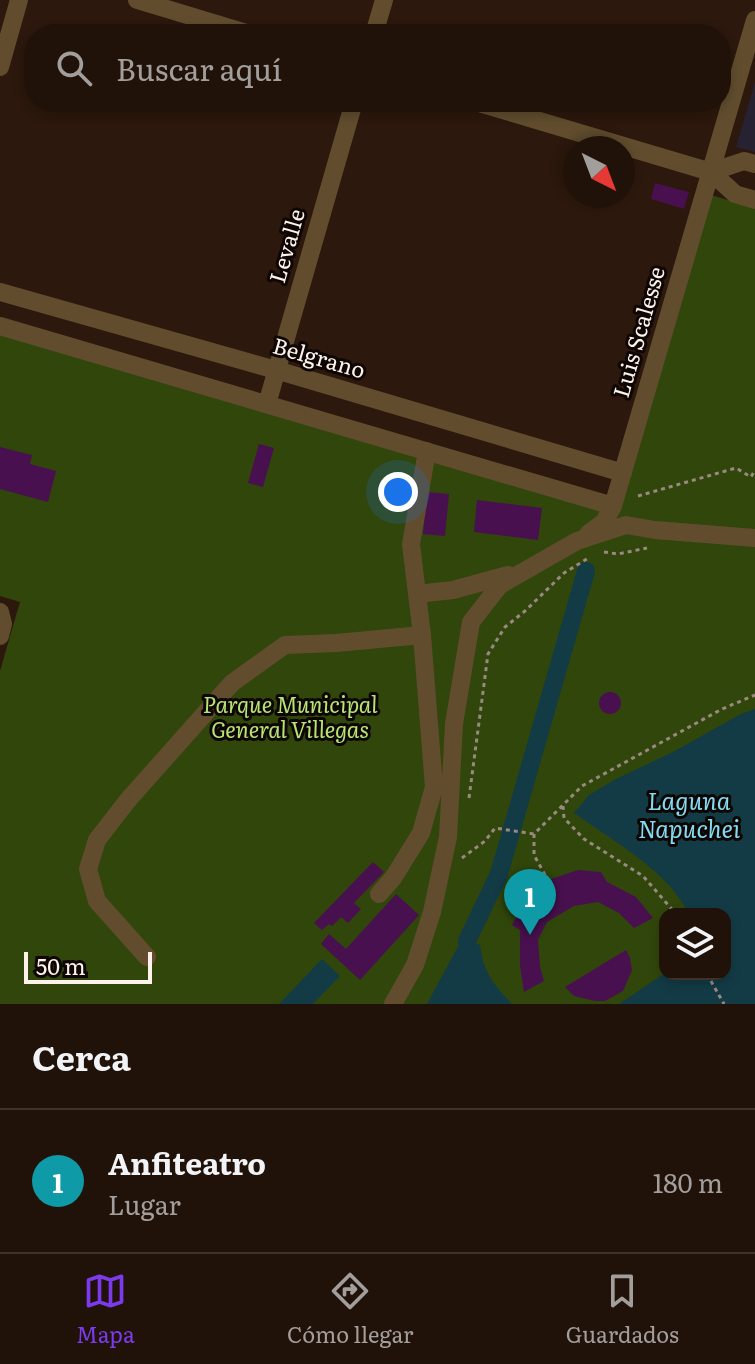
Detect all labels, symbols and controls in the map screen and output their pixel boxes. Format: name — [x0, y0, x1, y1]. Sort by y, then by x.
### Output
search box — [24, 24, 731, 112]
icon: search — [52, 46, 96, 90]
text: Buscar aquí — [116, 46, 282, 90]
north arrow — [563, 136, 635, 208]
street label: Levalle — [259, 205, 312, 286]
street label: Luis Scalesse — [603, 262, 672, 401]
street label: Belgrano — [269, 328, 369, 385]
your location — [378, 472, 418, 512]
park label: Parque Municipal General Villegas — [203, 687, 378, 745]
water label: Laguna Napuchei — [638, 782, 740, 845]
pin: 1 — [504, 869, 556, 935]
map controls — [659, 908, 731, 980]
button: layers — [659, 908, 731, 980]
scale bar — [24, 948, 152, 984]
text: 50 m — [36, 949, 86, 982]
text: Cerca — [32, 1031, 131, 1081]
text: Anfiteatro — [108, 1140, 266, 1184]
text: 1 — [53, 1162, 63, 1201]
text: 180 m — [653, 1162, 723, 1201]
text: Lugar — [108, 1184, 181, 1223]
tab: Mapa — [76, 1269, 135, 1350]
tab: Cómo llegar — [287, 1269, 414, 1350]
tab: Guardados — [566, 1269, 679, 1350]

